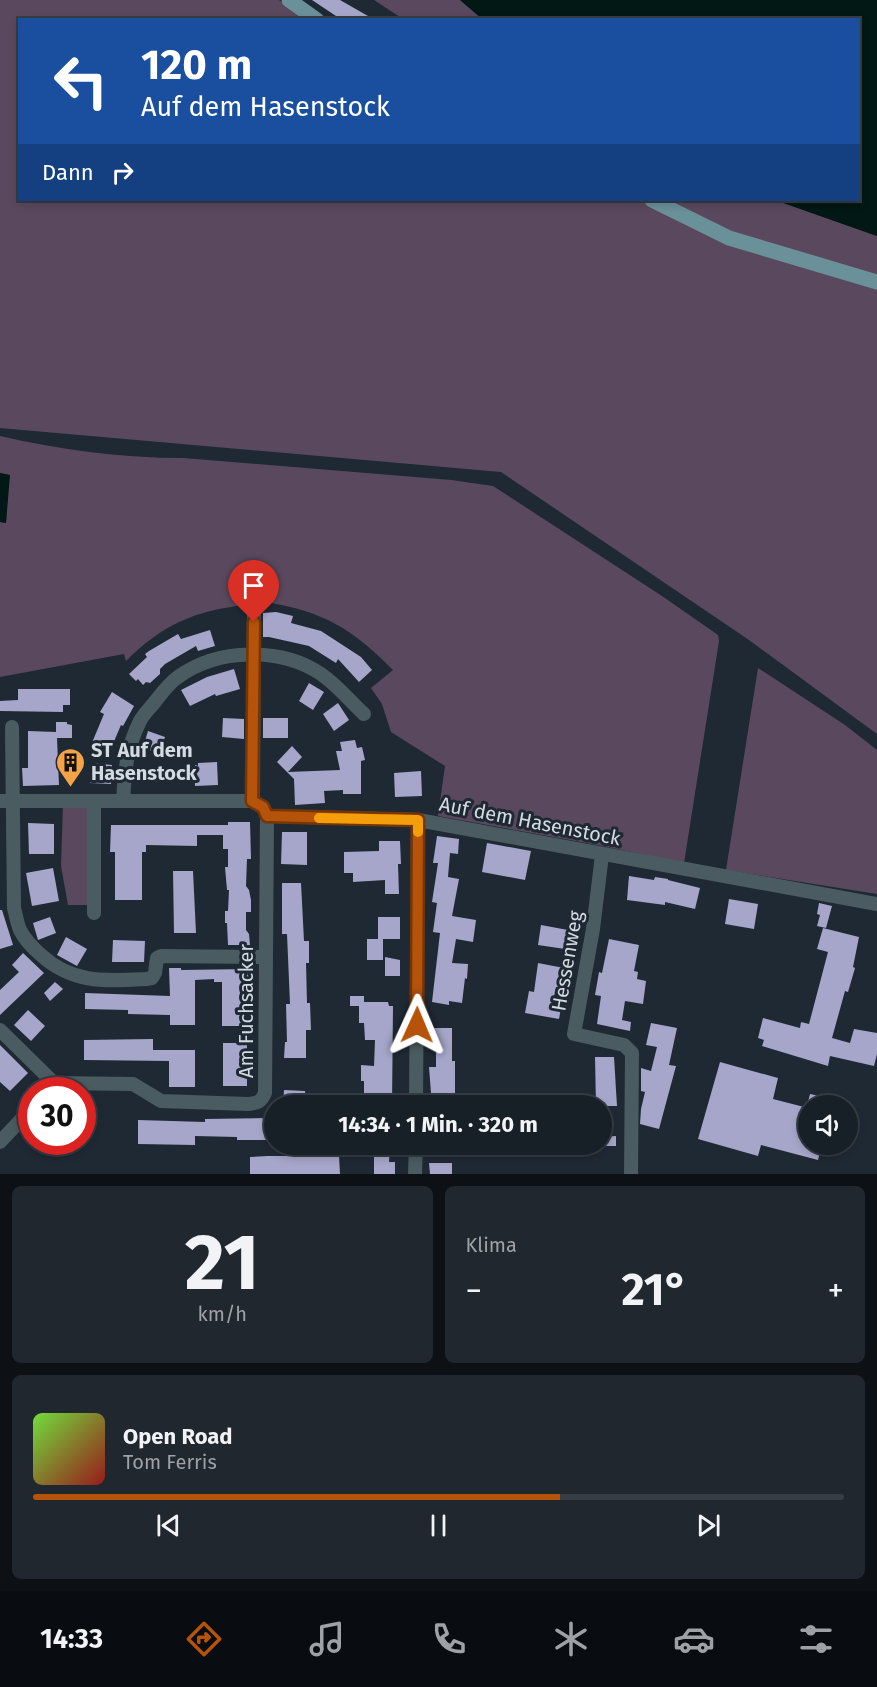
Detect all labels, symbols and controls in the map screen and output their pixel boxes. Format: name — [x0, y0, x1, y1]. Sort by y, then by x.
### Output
text: 120 m — [141, 40, 252, 90]
icon: left — [42, 42, 120, 120]
text: Auf dem Hasenstock — [141, 91, 390, 123]
icon: right — [106, 156, 139, 189]
text: Dann — [42, 159, 94, 186]
pin — [228, 560, 279, 622]
icon: arrive — [237, 569, 270, 602]
place label: ST Auf dem Hasenstock — [91, 738, 198, 785]
building icon: ST Auf dem Hasenstock — [54, 746, 86, 788]
street label: Auf dem Hasenstock — [437, 792, 624, 851]
street label: Hessenweg — [546, 908, 588, 1013]
street label: Am Fuchsacker — [234, 944, 258, 1078]
position arrow — [385, 993, 449, 1057]
speed limit sign: 30 — [18, 1077, 96, 1155]
map controls — [798, 1095, 858, 1155]
button: sound — [798, 1095, 858, 1155]
text: 14:34 · 1 Min. · 320 m — [338, 1111, 538, 1138]
text: 21 — [185, 1216, 260, 1310]
text: Klima — [466, 1233, 517, 1257]
text: 21° — [621, 1263, 688, 1317]
text: − — [466, 1271, 482, 1311]
text: + — [828, 1271, 844, 1311]
text: km/h — [198, 1302, 247, 1326]
text: Open Road — [123, 1423, 233, 1450]
text: Tom Ferris — [123, 1450, 217, 1474]
icon: previous — [152, 1509, 185, 1542]
icon: pause — [422, 1509, 455, 1542]
icon: next — [692, 1509, 725, 1542]
icon: directions — [183, 1618, 225, 1660]
icon: music — [306, 1618, 348, 1660]
icon: phone — [428, 1618, 470, 1660]
icon: climate — [550, 1618, 592, 1660]
icon: car — [673, 1618, 715, 1660]
icon: filters — [795, 1618, 837, 1660]
text: 14:33 — [40, 1623, 103, 1655]

